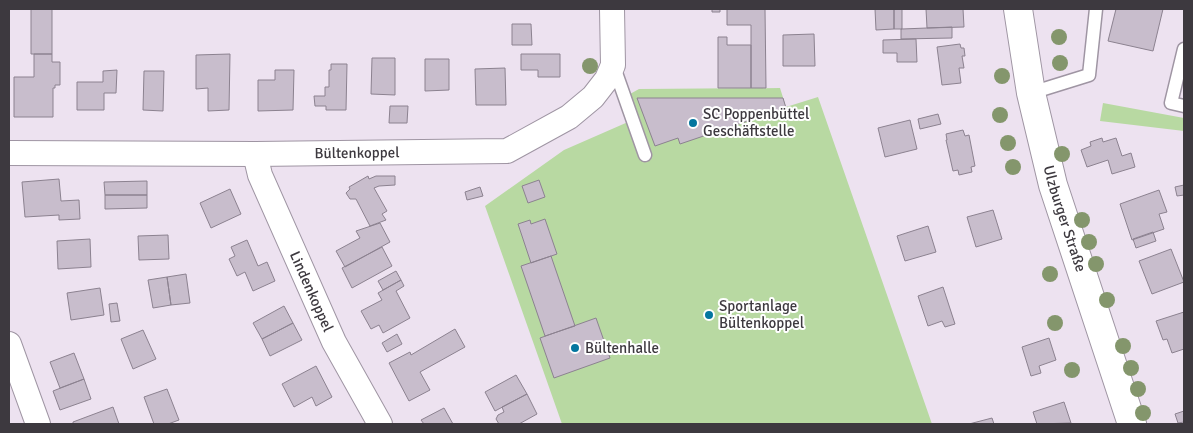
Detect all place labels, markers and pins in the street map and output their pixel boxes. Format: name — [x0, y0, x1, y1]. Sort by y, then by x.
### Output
place label: SC Poppenbüttel Geschäftstelle — [703, 105, 810, 140]
marker: SC Poppenbüttel Geschäftstelle — [687, 117, 699, 129]
place label: Sportanlage Bültenkoppel — [719, 297, 804, 332]
marker: Sportanlage Bültenkoppel — [703, 309, 715, 321]
place label: Bültenhalle — [585, 339, 659, 357]
marker: Bültenhalle — [569, 342, 581, 354]

